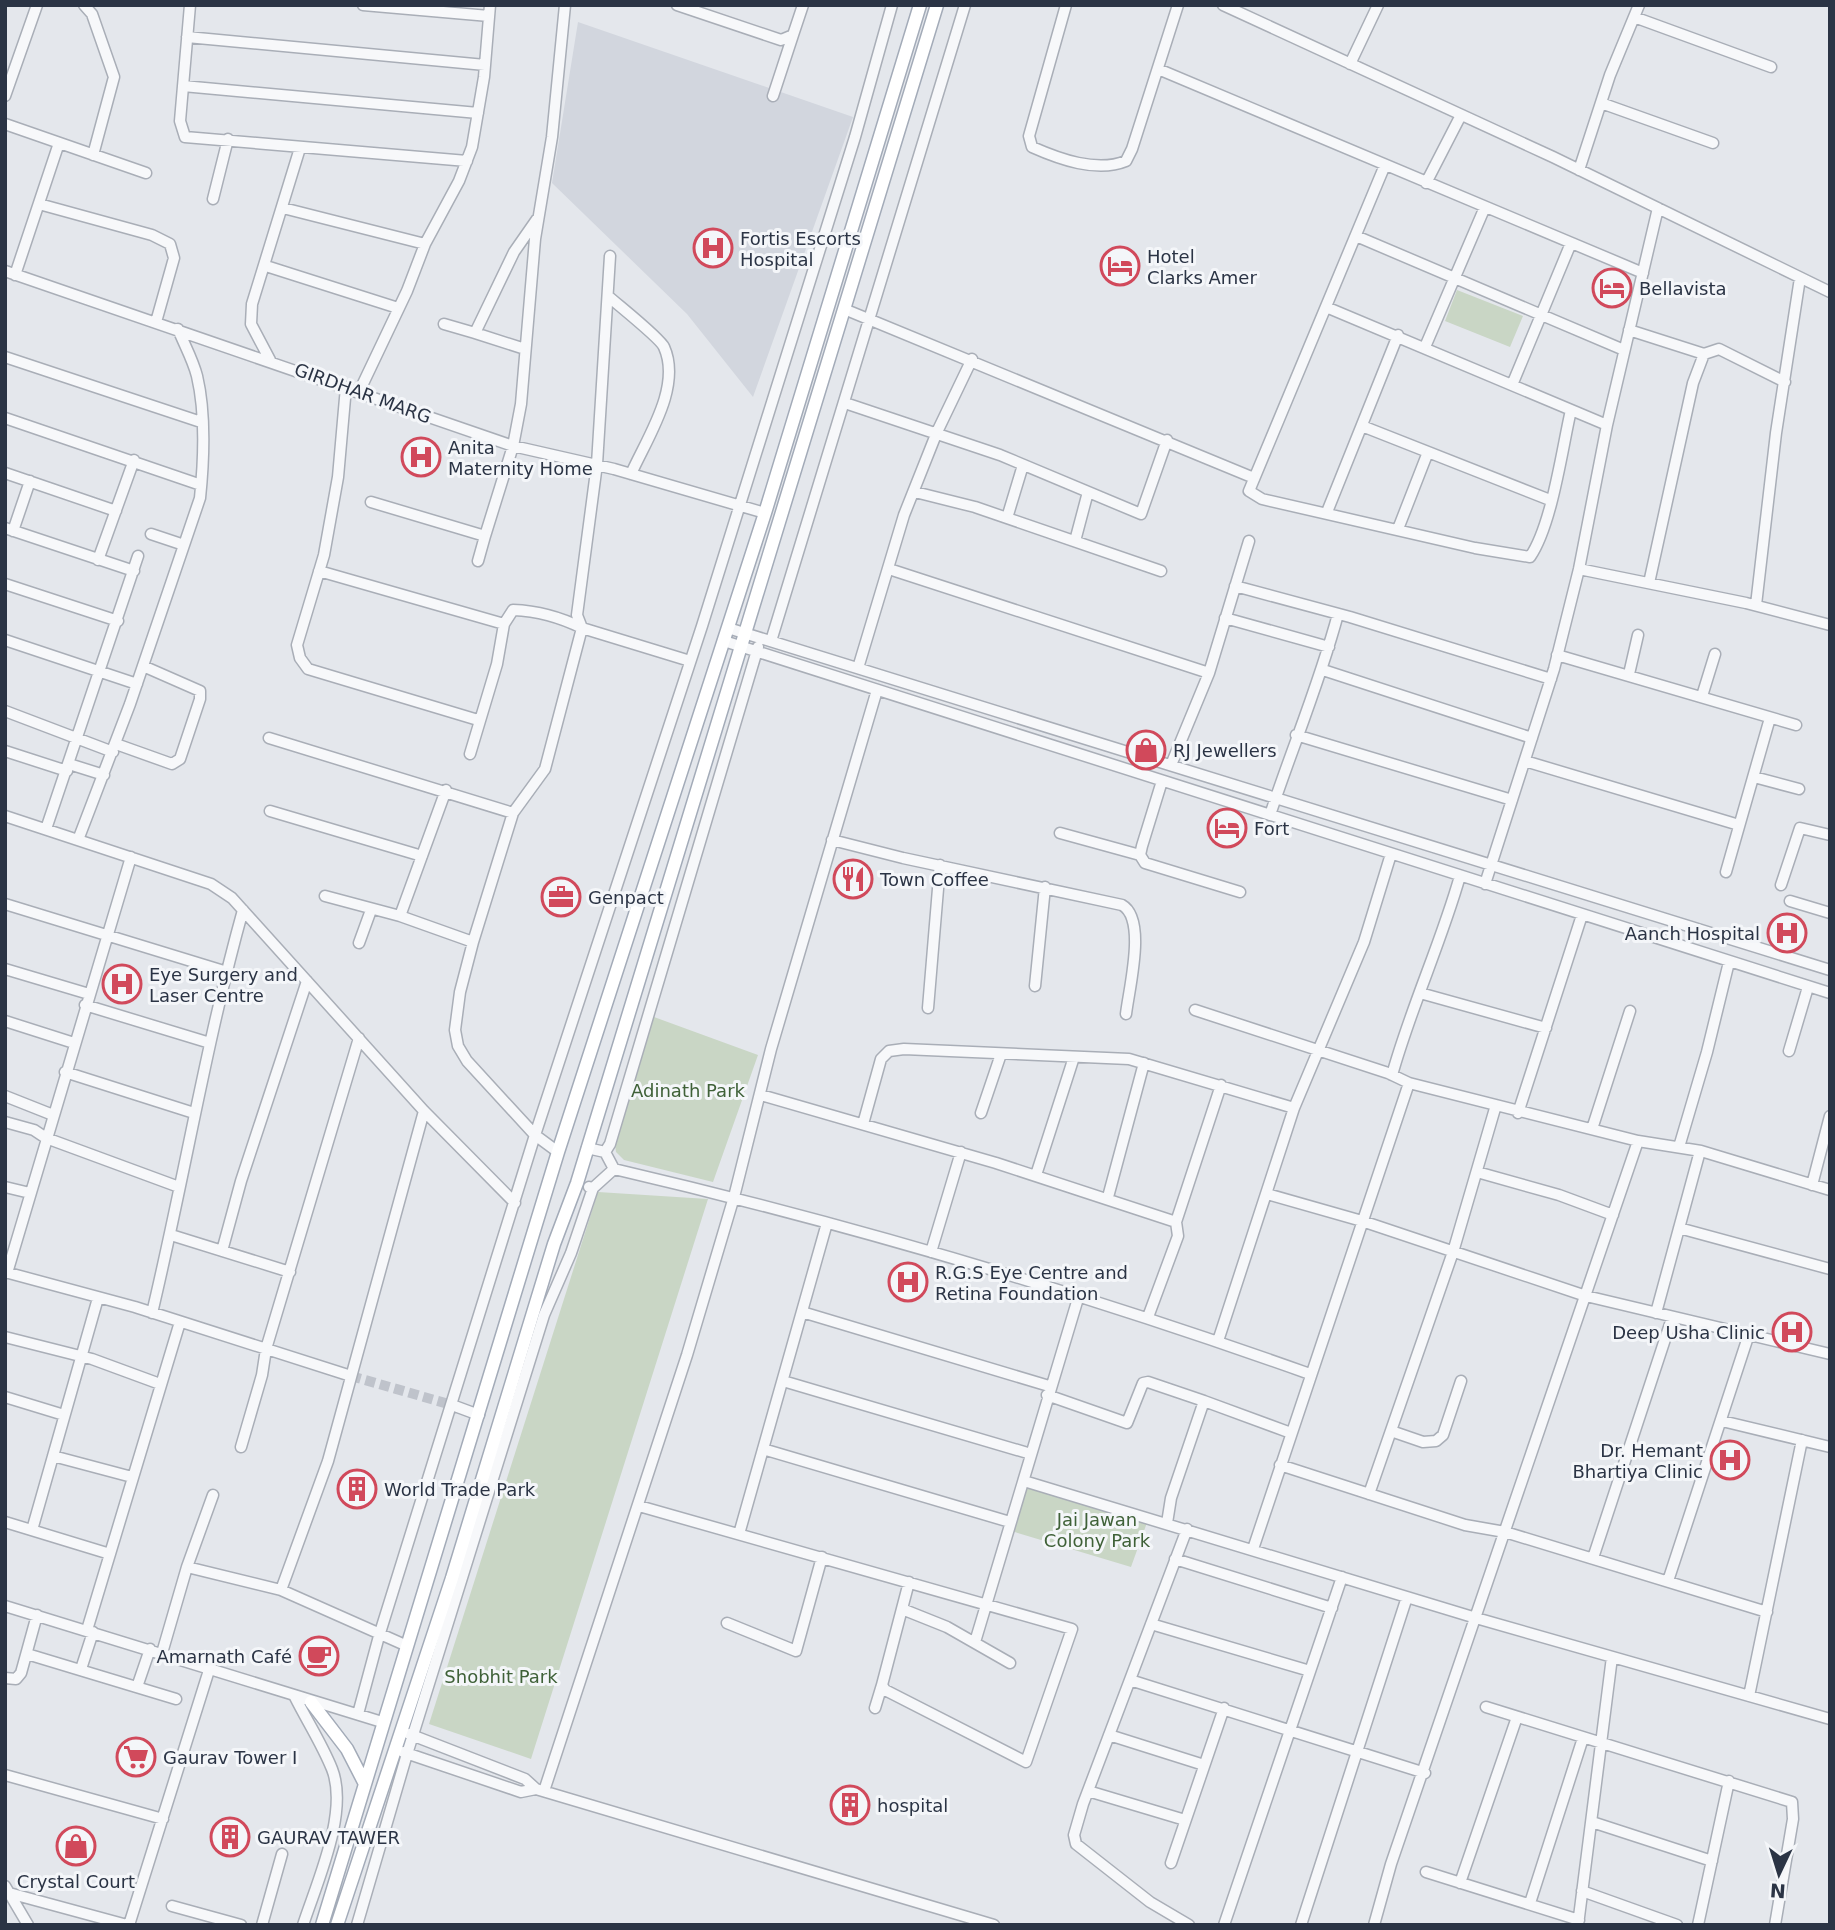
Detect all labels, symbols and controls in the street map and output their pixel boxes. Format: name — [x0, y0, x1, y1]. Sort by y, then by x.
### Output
hospital icon: Fortis Escorts Hospital — [692, 227, 734, 269]
place label: Fortis Escorts Hospital — [740, 228, 861, 270]
hotel icon: Hotel Clarks Amer — [1099, 245, 1141, 287]
place label: Hotel Clarks Amer — [1147, 246, 1257, 288]
hotel icon: Bellavista — [1591, 267, 1633, 309]
place label: Bellavista — [1639, 278, 1727, 299]
street label: GIRDHAR MARG — [292, 359, 434, 427]
hospital icon: Anita Maternity Home — [400, 436, 442, 478]
place label: Anita Maternity Home — [448, 437, 593, 479]
shop icon: RJ Jewellers — [1125, 729, 1167, 771]
place label: RJ Jewellers — [1173, 740, 1277, 761]
hotel icon: Fort — [1206, 807, 1248, 849]
place label: Fort — [1254, 818, 1289, 839]
restaurant icon: Town Coffee — [832, 858, 874, 900]
place label: Town Coffee — [879, 869, 989, 890]
office icon: Genpact — [540, 876, 582, 918]
place label: Genpact — [588, 887, 664, 908]
hospital icon: Aanch Hospital — [1766, 912, 1808, 954]
place label: Aanch Hospital — [1625, 923, 1760, 944]
hospital icon: Eye Surgery and Laser Centre — [101, 963, 143, 1005]
place label: Eye Surgery and Laser Centre — [149, 964, 298, 1006]
park label: Adinath Park — [631, 1080, 746, 1101]
hospital icon: R.G.S Eye Centre and Retina Foundation — [887, 1261, 929, 1303]
place label: R.G.S Eye Centre and Retina Foundation — [935, 1262, 1128, 1304]
hospital icon: Deep Usha Clinic — [1771, 1311, 1813, 1353]
place label: Deep Usha Clinic — [1612, 1322, 1765, 1343]
hospital icon: Dr. Hemant Bhartiya Clinic — [1709, 1439, 1751, 1481]
place label: Dr. Hemant Bhartiya Clinic — [1572, 1440, 1703, 1482]
building icon: World Trade Park — [336, 1468, 378, 1510]
place label: World Trade Park — [384, 1479, 536, 1500]
park label: Jai Jawan Colony Park — [1044, 1509, 1151, 1551]
cafe icon: Amarnath Café — [298, 1635, 340, 1677]
place label: Amarnath Café — [156, 1646, 292, 1667]
park label: Shobhit Park — [444, 1666, 558, 1687]
supermarket icon: Gaurav Tower I — [115, 1736, 157, 1778]
place label: Gaurav Tower I — [163, 1747, 297, 1768]
building icon: hospital — [829, 1784, 871, 1826]
place label: hospital — [877, 1795, 948, 1816]
building icon: GAURAV TAWER — [209, 1816, 251, 1858]
shop icon: Crystal Court — [55, 1825, 97, 1867]
place label: GAURAV TAWER — [257, 1827, 400, 1848]
north arrow — [1744, 1839, 1814, 1909]
place label: Crystal Court — [17, 1871, 135, 1892]
text: N — [1769, 1879, 1787, 1902]

